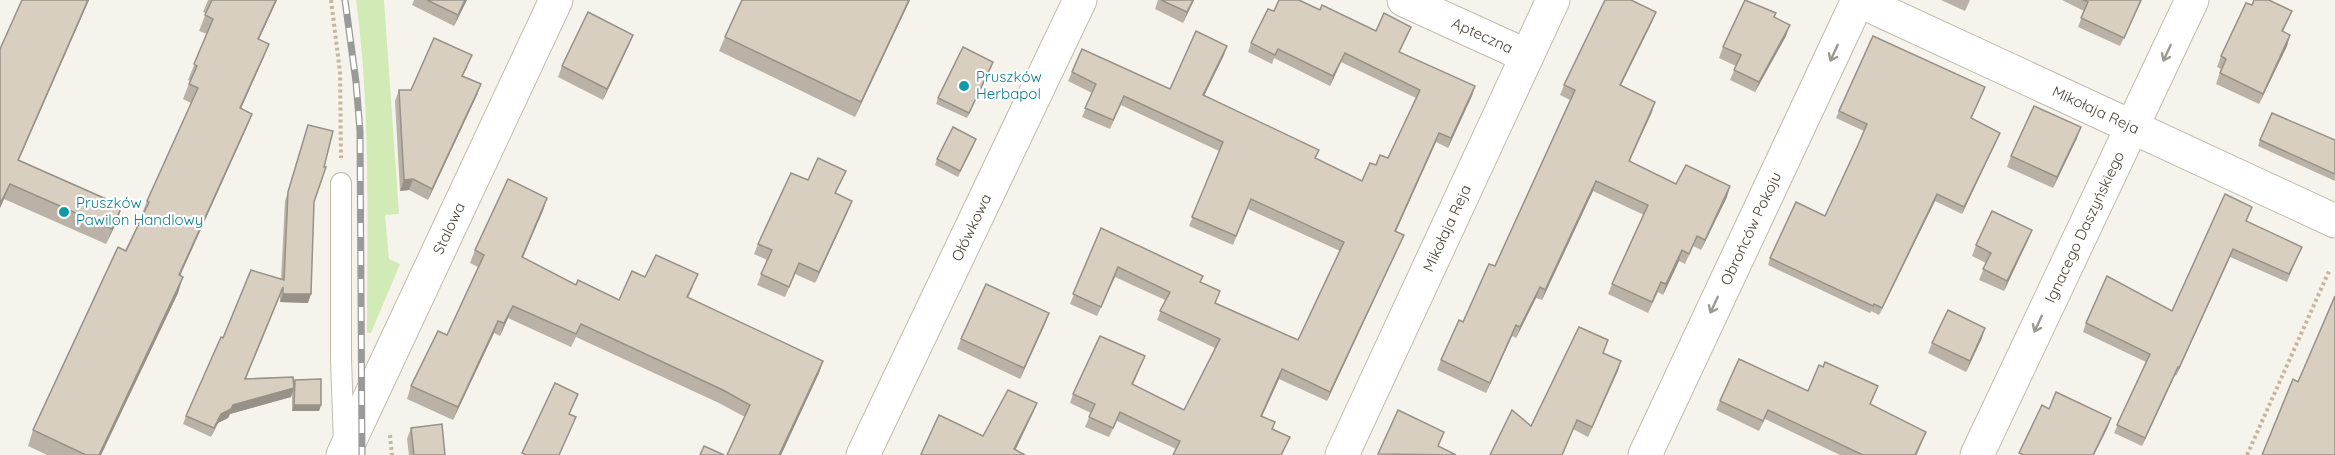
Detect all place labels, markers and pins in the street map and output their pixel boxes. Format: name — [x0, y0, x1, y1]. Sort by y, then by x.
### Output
place label: Pruszków Herbapol — [976, 67, 1042, 103]
marker: Pruszków Herbapol — [957, 79, 971, 93]
place label: Pruszków Pawilon Handlowy — [76, 193, 203, 229]
marker: Pruszków Pawilon Handlowy — [57, 205, 71, 219]

